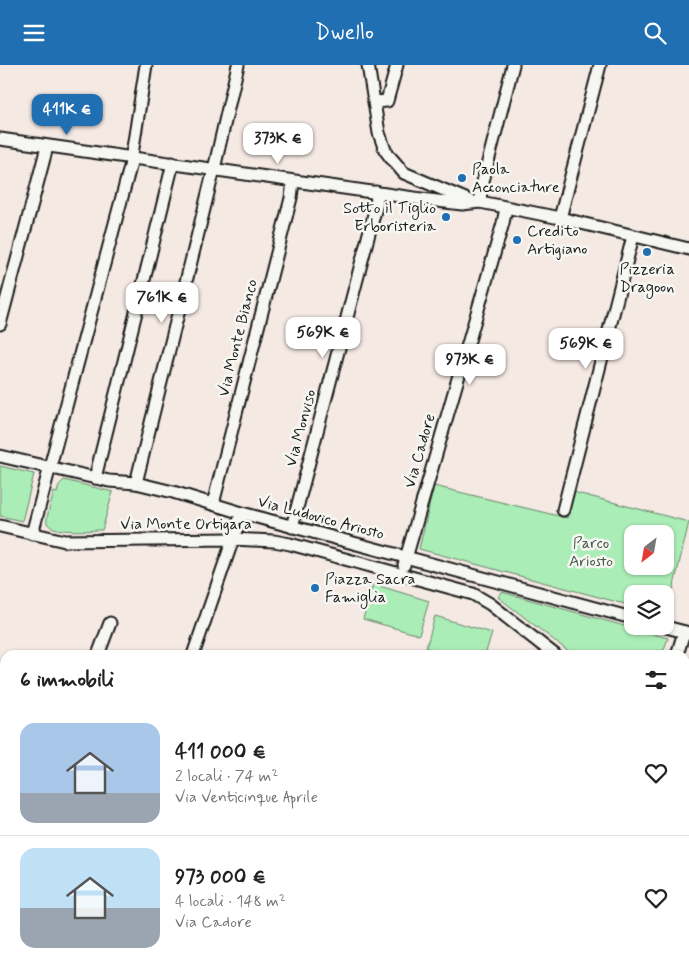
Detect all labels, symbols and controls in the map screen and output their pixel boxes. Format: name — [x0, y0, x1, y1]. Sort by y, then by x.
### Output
icon: menu — [20, 19, 48, 47]
text: Dwello — [315, 19, 374, 47]
icon: search — [641, 19, 669, 47]
pin: 411K € — [26, 93, 108, 136]
text: 411K € — [43, 99, 91, 120]
pin: 373K € — [237, 123, 319, 165]
text: 373K € — [254, 128, 302, 149]
place label: Paola Acconciature — [472, 159, 560, 198]
marker: Paola Acconciature — [456, 172, 468, 184]
place label: Sotto il Tiglio Erboristeria — [343, 198, 436, 237]
marker: Sotto il Tiglio Erboristeria — [440, 211, 452, 223]
place label: Credito Artigiano — [527, 221, 588, 260]
marker: Credito Artigiano — [511, 234, 523, 246]
marker: Pizzeria Dragoon — [641, 246, 653, 258]
place label: Pizzeria Dragoon — [619, 259, 675, 299]
street label: Via Monte Bianco — [213, 277, 263, 399]
pin: 761K € — [121, 281, 203, 324]
text: 761K € — [137, 287, 187, 308]
pin: 569K € — [282, 317, 364, 359]
text: 569K € — [297, 322, 349, 343]
pin: 569K € — [545, 327, 627, 370]
text: 569K € — [560, 333, 612, 354]
pin: 973K € — [429, 343, 511, 386]
text: 973K € — [446, 349, 494, 370]
street label: Via Monviso — [281, 387, 321, 469]
street label: Via Cadore — [399, 411, 441, 491]
street label: Via Ludovico Ariosto — [255, 491, 387, 545]
street label: Via Monte Ortigara — [120, 514, 252, 535]
north arrow — [624, 525, 674, 575]
map controls — [624, 525, 674, 635]
park label: Parco Ariosto — [569, 533, 613, 572]
place label: Piazza Sacra Famiglia — [325, 569, 415, 609]
marker: Piazza Sacra Famiglia — [309, 582, 321, 594]
button: layers — [624, 585, 674, 635]
text: 6 immobili — [20, 666, 114, 694]
icon: filters — [642, 666, 670, 694]
text: 411 000 € — [175, 738, 266, 766]
icon: home — [60, 743, 120, 803]
icon: heart — [642, 759, 670, 787]
text: 2 locali · 74 m² — [175, 766, 278, 787]
text: Via Venticinque Aprile — [175, 787, 318, 808]
text: 973 000 € — [175, 863, 266, 891]
icon: home — [60, 868, 120, 928]
icon: heart — [642, 884, 670, 912]
text: 4 locali · 148 m² — [175, 891, 286, 912]
text: Via Cadore — [175, 912, 252, 933]

